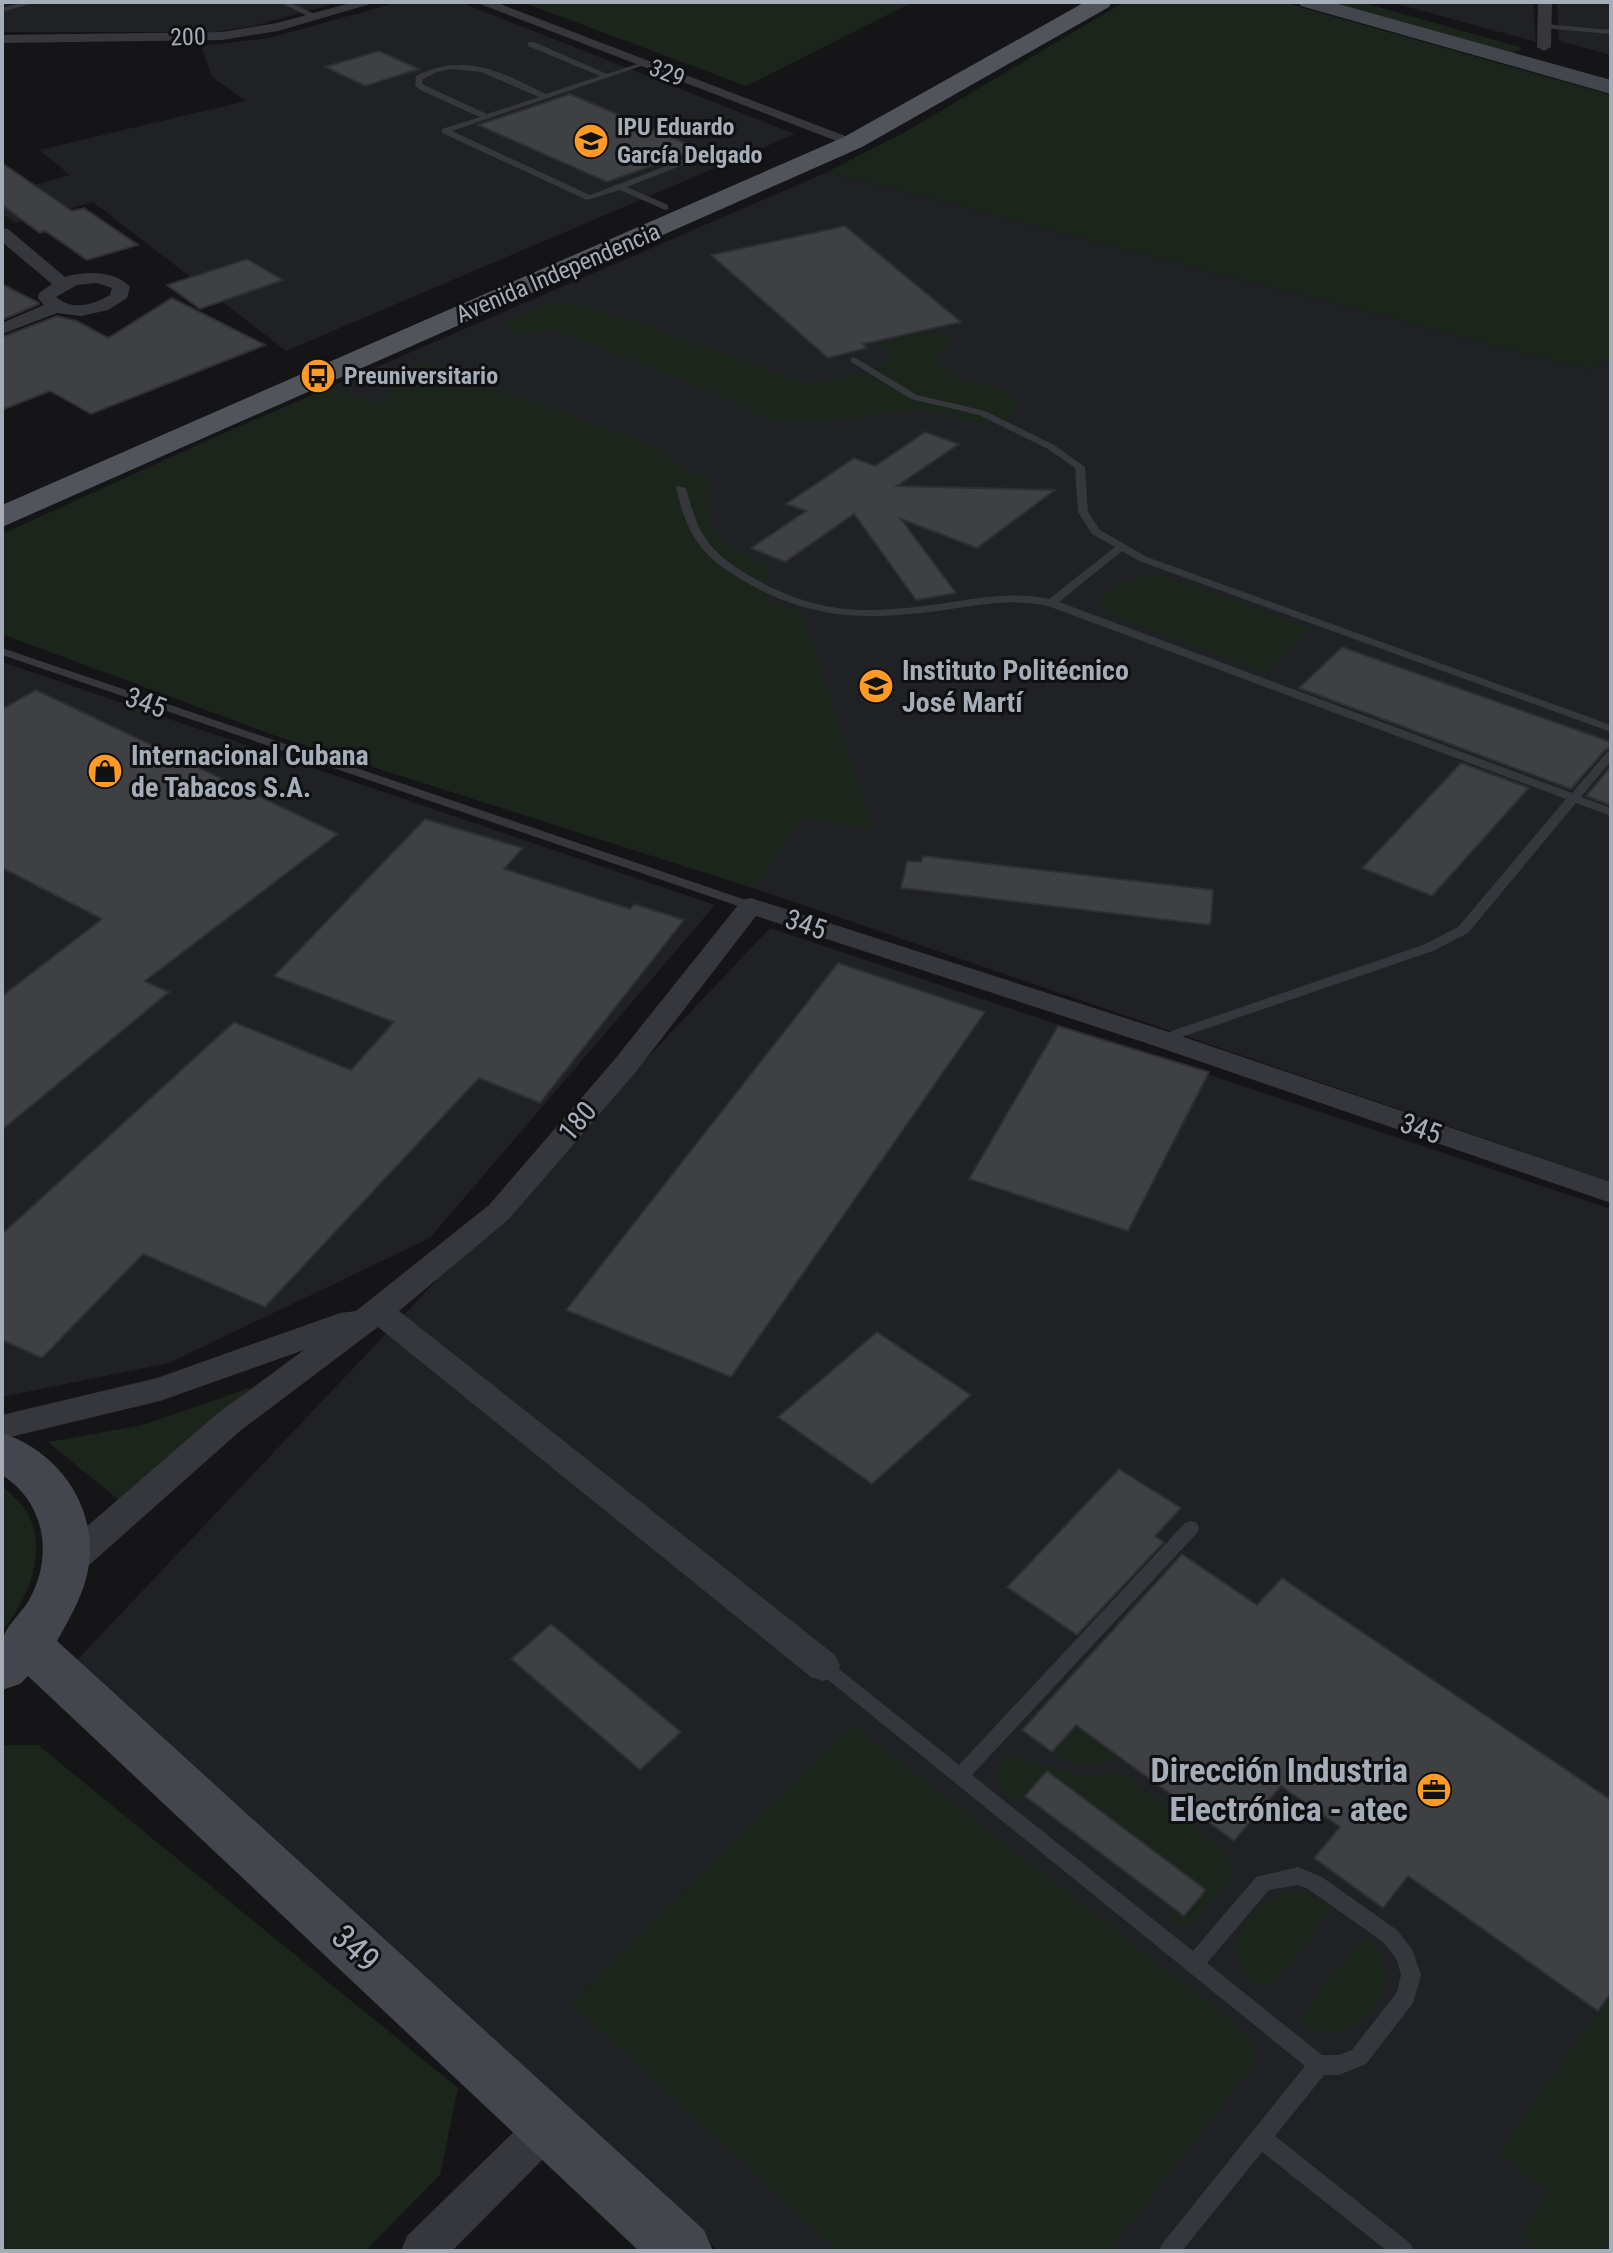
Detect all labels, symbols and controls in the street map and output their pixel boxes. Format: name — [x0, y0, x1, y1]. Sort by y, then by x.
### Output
street label: 200 — [170, 22, 206, 52]
street label: 329 — [645, 54, 689, 92]
place label: IPU Eduardo García Delgado — [617, 113, 763, 169]
school or university icon: IPU Eduardo García Delgado — [572, 122, 610, 160]
street label: Avenida Independencia — [452, 217, 664, 329]
bus stop icon: Preuniversitario — [299, 357, 337, 395]
place label: Preuniversitario — [344, 362, 498, 390]
place label: Instituto Politécnico José Martí — [902, 654, 1129, 719]
school or university icon: Instituto Politécnico José Martí — [857, 667, 895, 705]
street label: 345 — [121, 680, 171, 725]
place label: Internacional Cubana de Tabacos S.A. — [131, 739, 369, 804]
shop icon: Internacional Cubana de Tabacos S.A. — [86, 752, 124, 790]
street label: 345 — [781, 902, 831, 947]
street label: 180 — [551, 1095, 603, 1148]
street label: 345 — [1396, 1106, 1446, 1151]
place label: Dirección Industria Electrónica - atec — [1150, 1750, 1408, 1829]
office icon: Dirección Industria Electrónica - atec — [1415, 1771, 1453, 1809]
street label: 349 — [324, 1916, 388, 1980]

